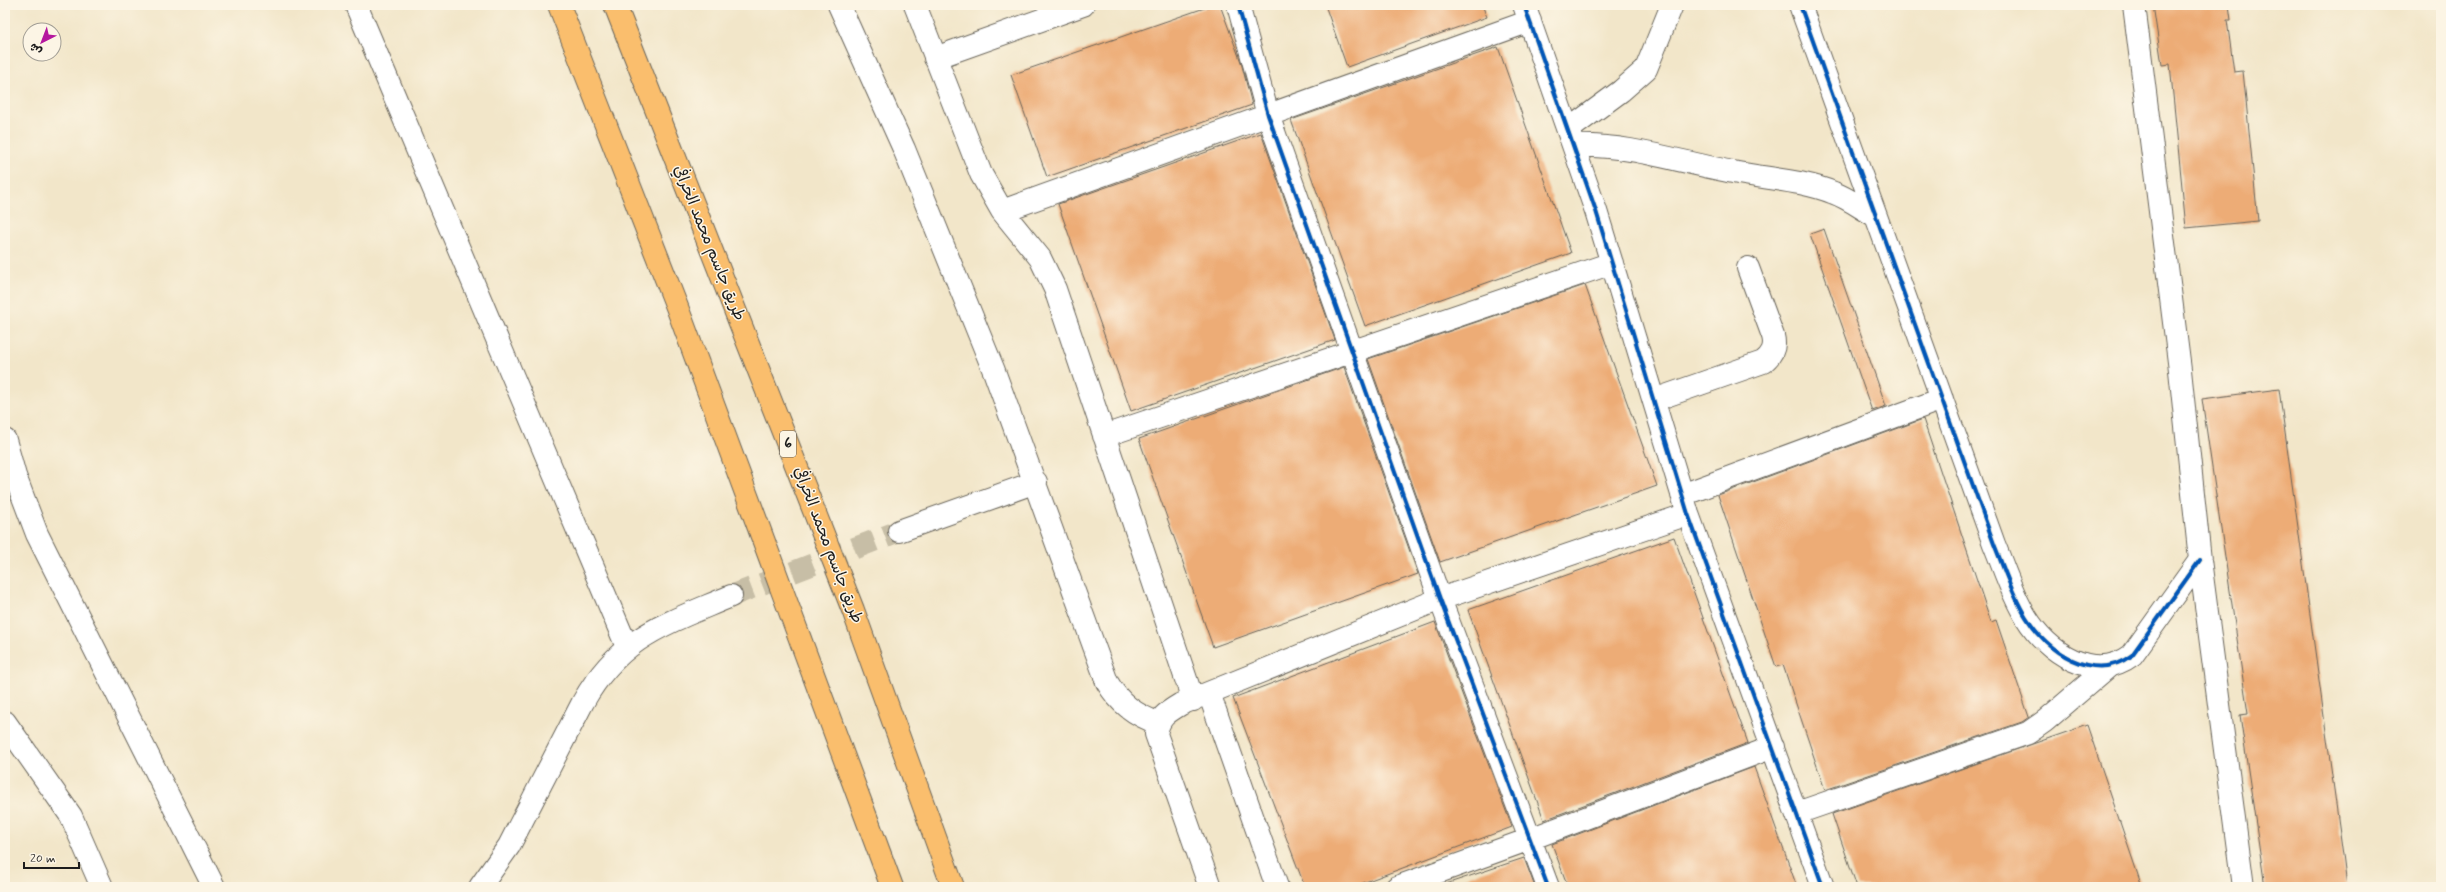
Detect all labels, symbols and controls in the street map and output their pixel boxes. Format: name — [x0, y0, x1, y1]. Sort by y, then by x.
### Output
north arrow — [22, 22, 62, 62]
text: ش — [27, 39, 45, 58]
street label: طريق جاسم محمد الخرافي — [667, 162, 750, 324]
road number: 6 — [780, 431, 796, 457]
street label: طريق جاسم محمد الخرافي — [787, 464, 868, 627]
scale bar — [24, 844, 79, 870]
text: 20 m — [30, 851, 56, 867]

